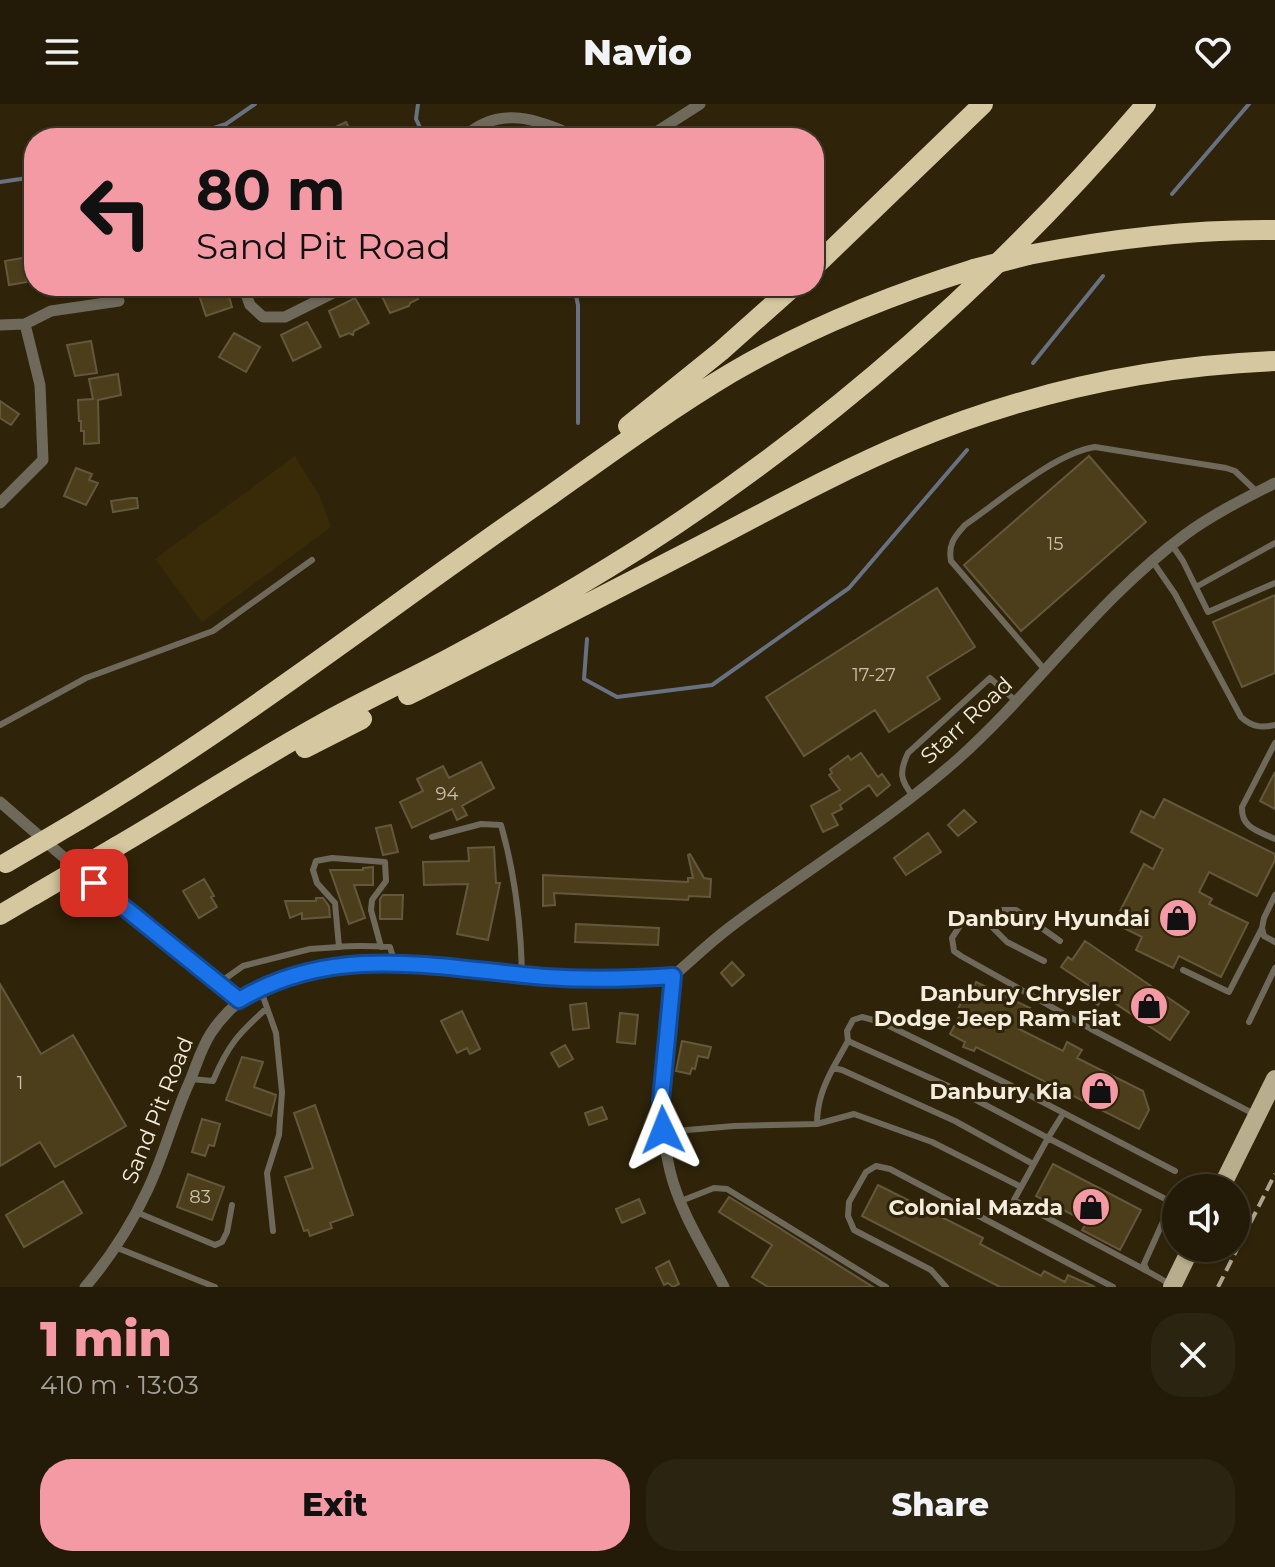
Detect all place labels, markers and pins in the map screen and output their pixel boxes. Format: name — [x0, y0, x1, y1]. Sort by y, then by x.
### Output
pin — [60, 849, 128, 917]
shop icon: Danbury Hyundai — [1157, 897, 1199, 939]
place label: Danbury Hyundai — [947, 905, 1150, 932]
place label: Danbury Chrysler Dodge Jeep Ram Fiat — [874, 980, 1121, 1032]
shop icon: Danbury Chrysler Dodge Jeep Ram Fiat — [1128, 985, 1170, 1027]
shop icon: Danbury Kia — [1079, 1070, 1121, 1112]
place label: Danbury Kia — [929, 1078, 1072, 1105]
shop icon: Colonial Mazda — [1070, 1186, 1112, 1228]
place label: Colonial Mazda — [889, 1194, 1063, 1221]

